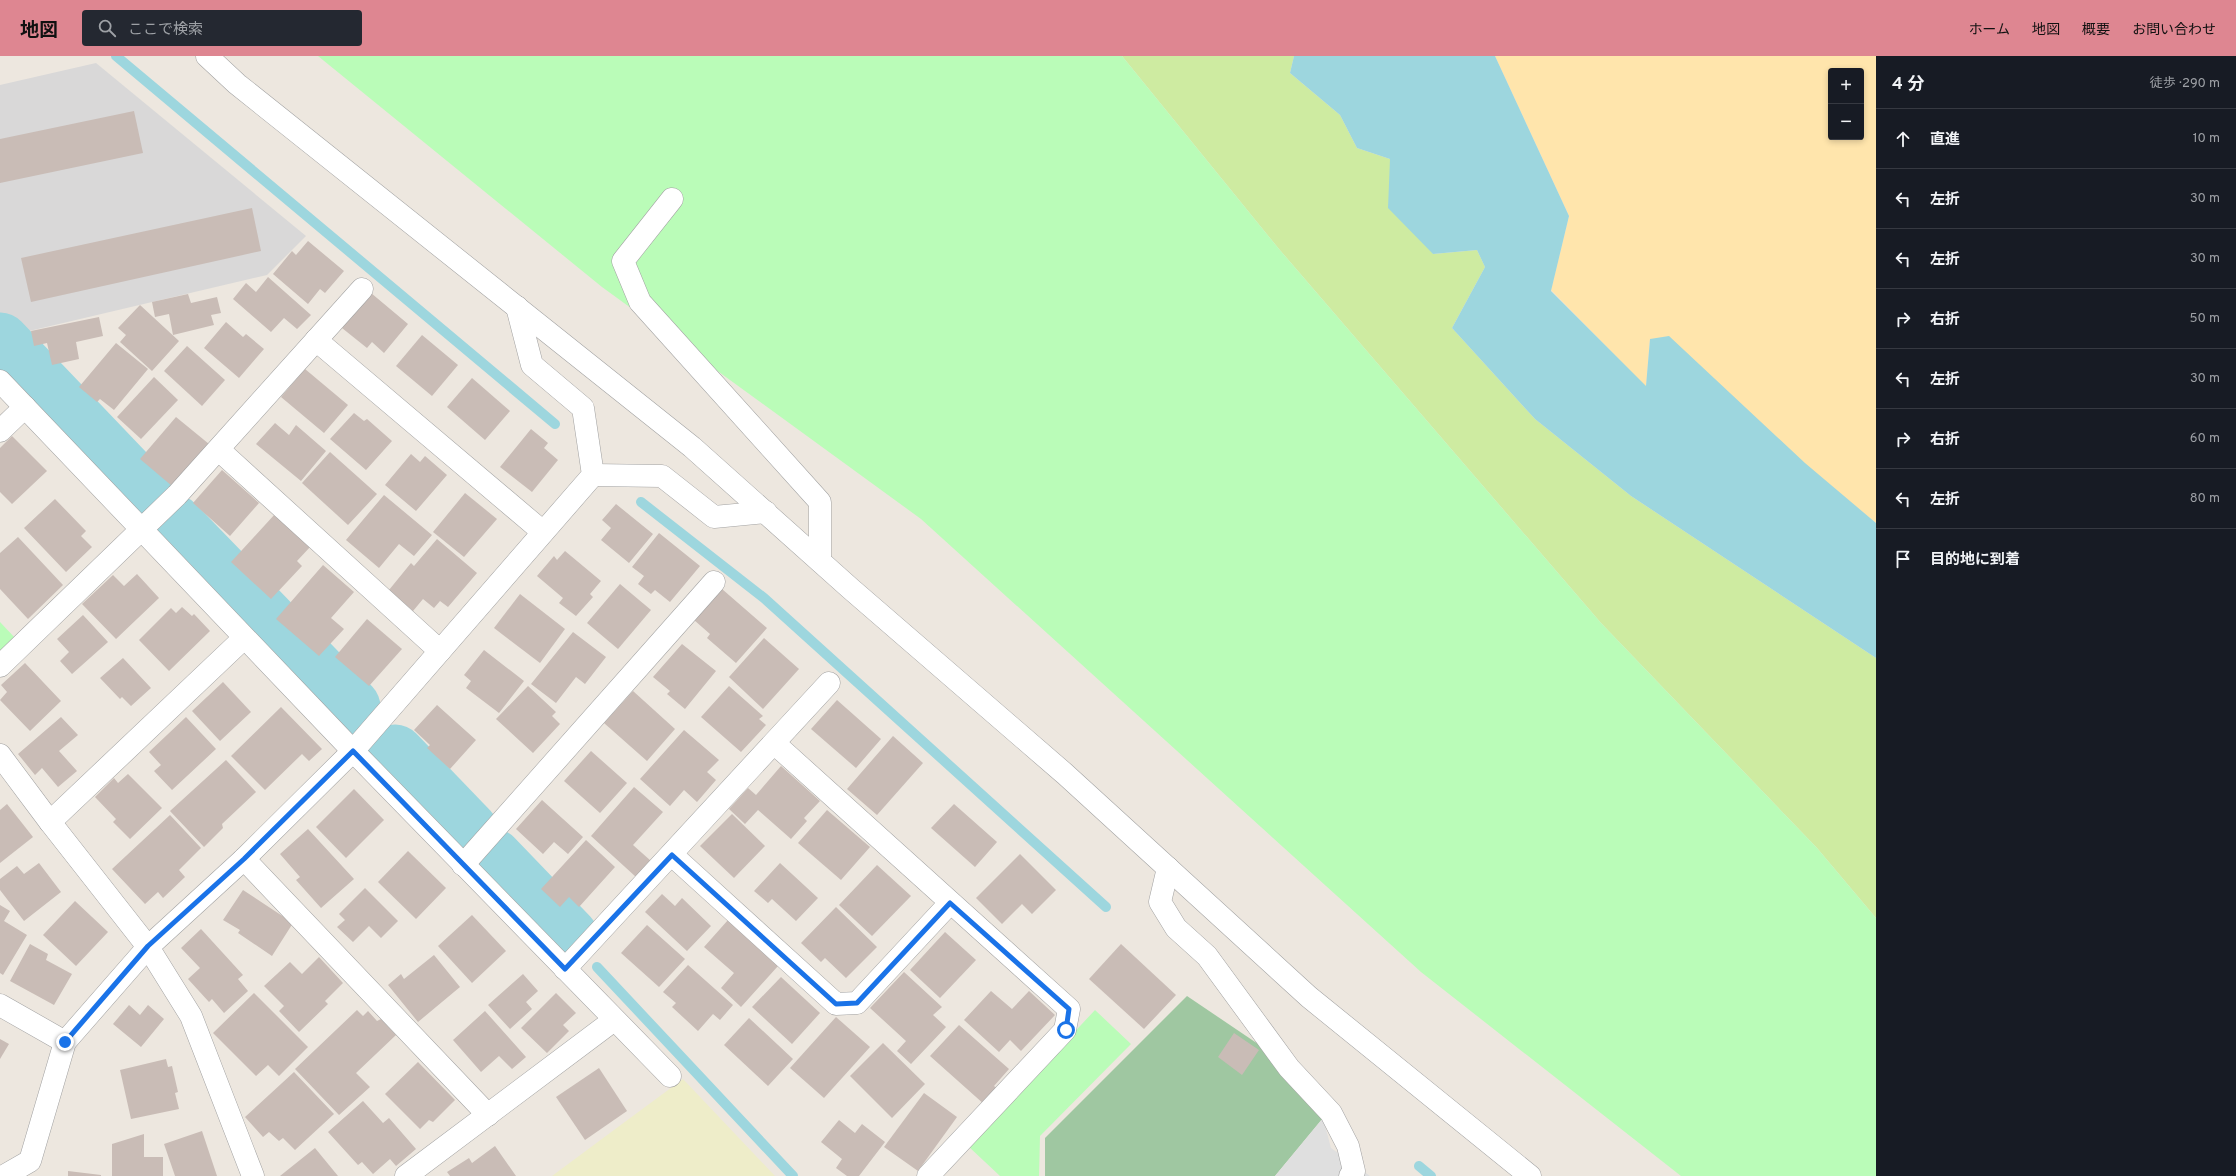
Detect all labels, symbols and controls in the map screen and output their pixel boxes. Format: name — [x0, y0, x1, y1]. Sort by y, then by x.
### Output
search box — [82, 10, 362, 46]
icon: search — [96, 17, 118, 39]
text: 地図 — [20, 19, 58, 43]
text: ここで検索 — [128, 21, 203, 40]
text: ホーム — [1968, 22, 2010, 39]
text: 地図 — [2032, 22, 2060, 39]
text: 概要 — [2082, 22, 2110, 39]
text: お問い合わせ — [2132, 22, 2216, 39]
map controls — [1828, 68, 1864, 140]
button: + — [1828, 68, 1864, 104]
text: 4 分 — [1892, 74, 1924, 96]
text: 徒歩 · 290 m — [2150, 76, 2220, 92]
button: − — [1828, 104, 1864, 140]
icon: ahead — [1892, 128, 1914, 150]
text: 直進 — [1930, 131, 1960, 150]
text: 10 m — [2193, 131, 2220, 147]
icon: left — [1892, 188, 1914, 210]
text: 左折 — [1930, 191, 1960, 210]
text: 30 m — [2190, 191, 2220, 207]
icon: left — [1892, 248, 1914, 270]
text: 左折 — [1930, 251, 1960, 270]
text: 30 m — [2190, 251, 2220, 267]
icon: right — [1892, 308, 1914, 330]
text: 右折 — [1930, 311, 1960, 330]
text: 50 m — [2190, 311, 2220, 327]
icon: left — [1892, 368, 1914, 390]
text: 左折 — [1930, 371, 1960, 390]
text: 30 m — [2190, 371, 2220, 387]
icon: right — [1892, 428, 1914, 450]
text: 右折 — [1930, 431, 1960, 450]
text: 60 m — [2190, 431, 2220, 447]
icon: left — [1892, 488, 1914, 510]
text: 左折 — [1930, 491, 1960, 510]
text: 80 m — [2190, 491, 2220, 507]
icon: arrive — [1892, 548, 1914, 570]
text: 目的地に到着 — [1930, 551, 2020, 570]
route start — [1057, 1021, 1075, 1039]
route end — [56, 1033, 74, 1051]

